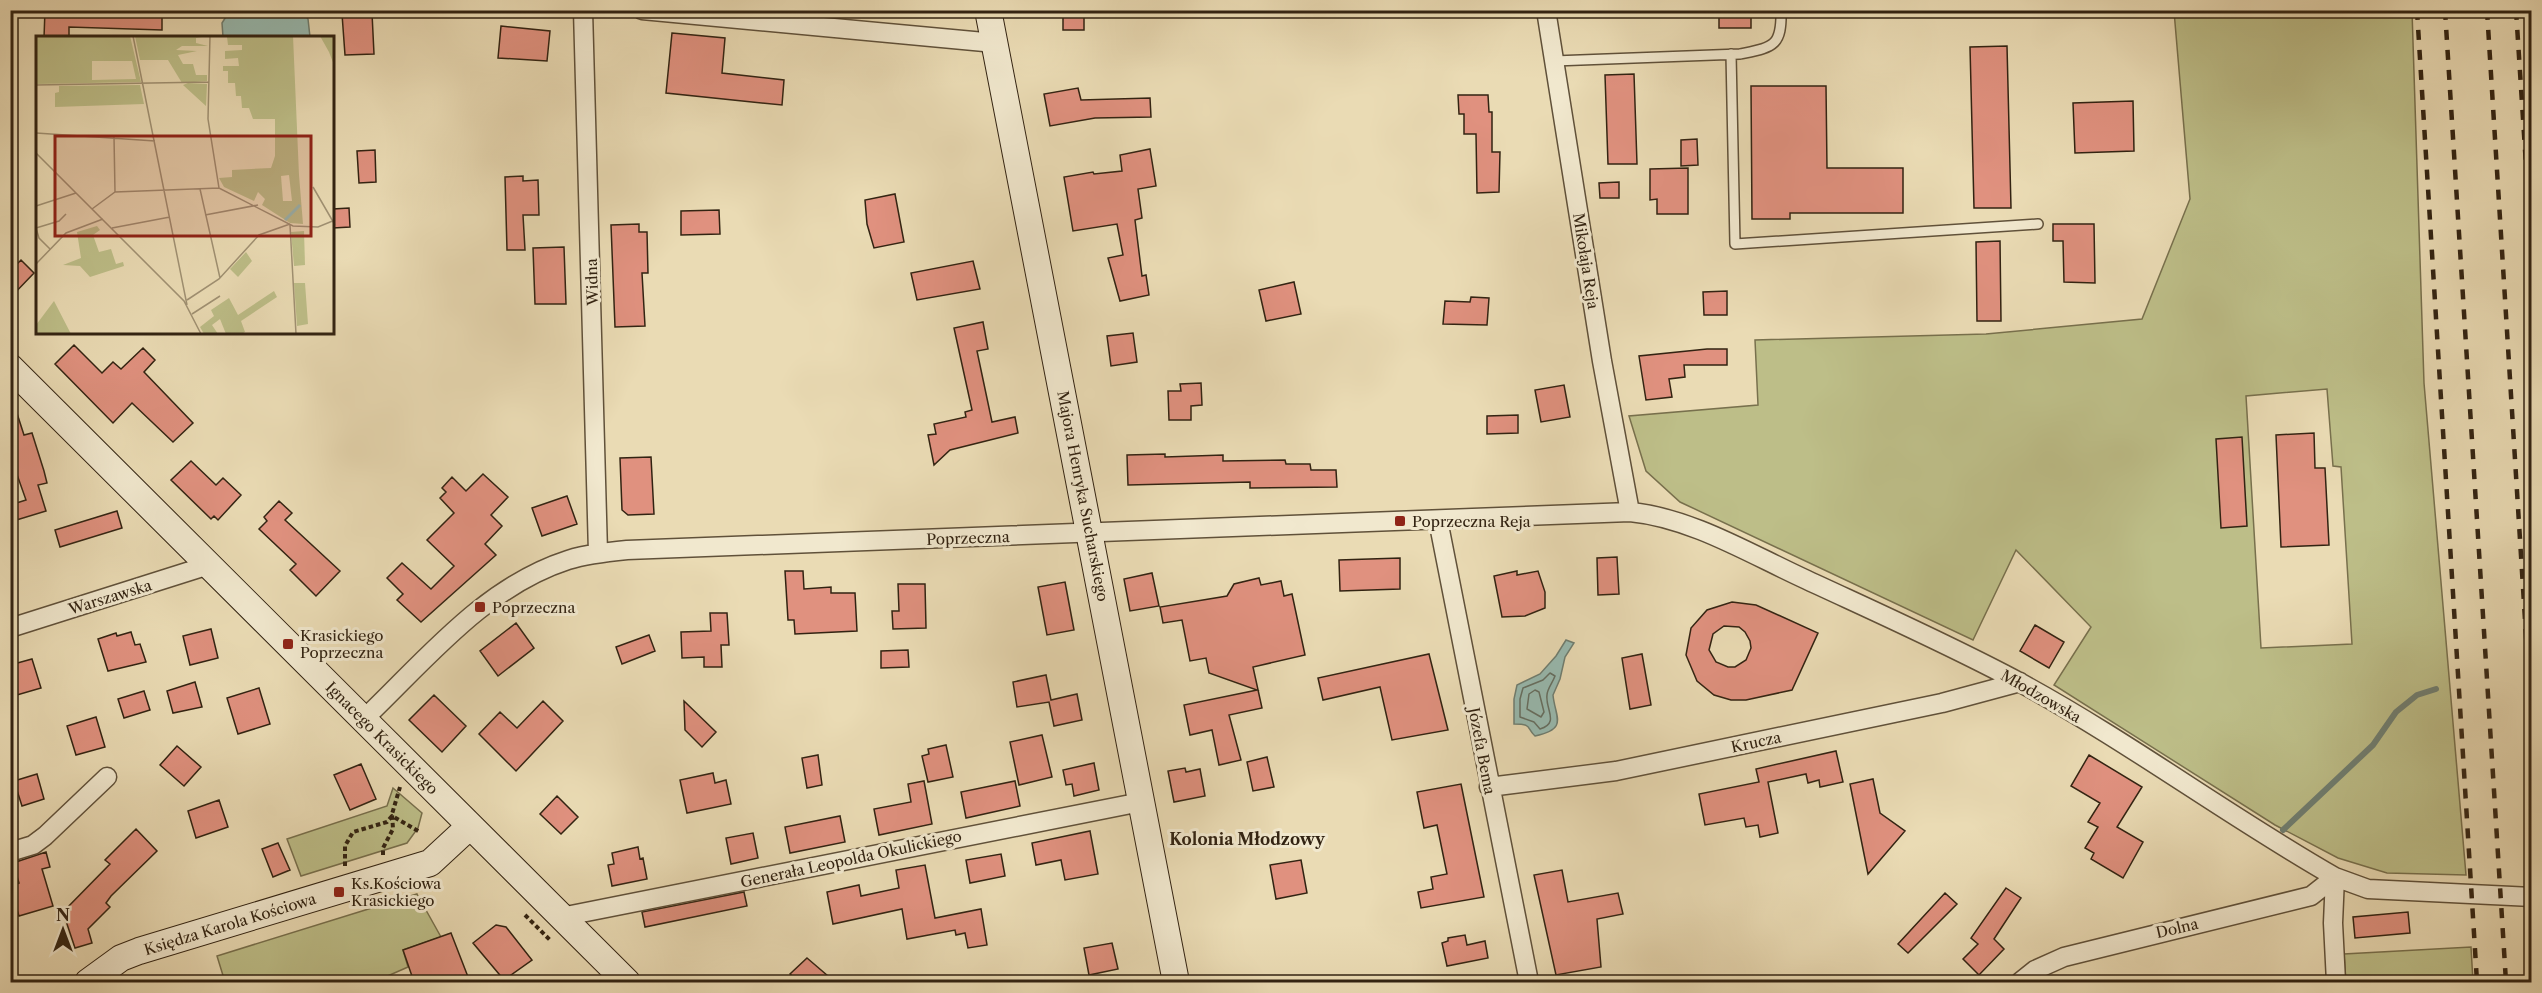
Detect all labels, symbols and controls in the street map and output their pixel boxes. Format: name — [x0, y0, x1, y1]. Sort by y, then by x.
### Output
inset map — [36, 36, 334, 334]
street label: Mikołaja Reja — [1569, 212, 1603, 310]
street label: Widna — [582, 258, 602, 307]
street label: Majora Henryka Sucharskiego — [1053, 389, 1113, 603]
place label: Poprzeczna Reja — [1412, 512, 1531, 531]
marker: Poprzeczna Reja — [1393, 514, 1407, 528]
street label: Poprzeczna — [926, 527, 1010, 549]
street label: Warszawska — [65, 575, 154, 619]
place label: Poprzeczna — [492, 598, 575, 617]
marker: Poprzeczna — [473, 600, 487, 614]
place label: Krasickiego Poprzeczna — [300, 626, 383, 662]
marker: Krasickiego Poprzeczna — [281, 637, 295, 651]
street label: Młodzowska — [1998, 665, 2085, 727]
street label: Ignacego Krasickiego — [322, 678, 442, 798]
street label: Józefa Bema — [1464, 704, 1500, 796]
street label: Krucza — [1729, 727, 1783, 757]
street label: Generała Leopolda Okulickiego — [739, 826, 963, 892]
district label: Kolonia Młodzowy — [1169, 829, 1326, 849]
place label: Ks.Kościowa Krasickiego — [351, 874, 441, 910]
marker: Ks.Kościowa Krasickiego — [332, 885, 346, 899]
street label: Księdza Karola Kościowa — [142, 889, 318, 959]
north arrow — [33, 900, 93, 960]
text: N — [56, 905, 70, 925]
street label: Dolna — [2154, 914, 2200, 942]

